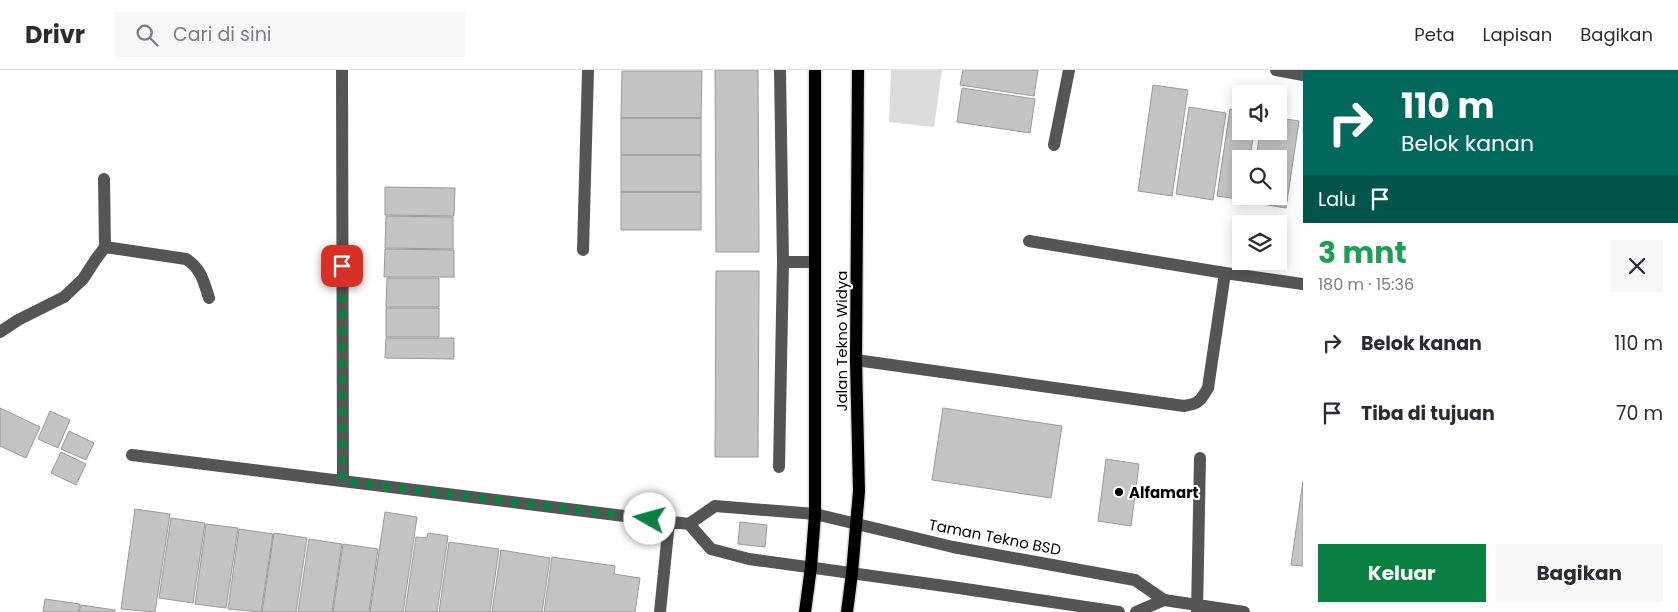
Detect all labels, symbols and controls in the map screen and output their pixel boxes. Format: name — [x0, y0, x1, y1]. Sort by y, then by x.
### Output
search box — [115, 12, 465, 57]
text: Drivr — [25, 18, 85, 51]
icon: search — [133, 21, 161, 49]
text: Cari di sini — [173, 21, 271, 48]
text: Peta — [1414, 22, 1455, 47]
text: Lapisan — [1483, 22, 1552, 47]
text: Bagikan — [1580, 22, 1653, 47]
text: 110 m — [1401, 81, 1495, 130]
map controls — [1232, 85, 1287, 270]
button: sound — [1232, 85, 1287, 140]
icon: right — [1318, 90, 1383, 155]
text: Belok kanan — [1401, 128, 1534, 159]
button: search — [1232, 150, 1287, 205]
icon: arrive — [1366, 185, 1394, 213]
text: Lalu — [1318, 186, 1356, 213]
button: layers — [1232, 215, 1287, 270]
text: 3 mnt — [1318, 231, 1407, 274]
button: close — [1611, 240, 1663, 292]
pin — [321, 245, 363, 287]
icon: arrive — [328, 252, 356, 280]
street label: Jalan Tekno Widya — [831, 271, 852, 411]
text: 180 m · 15:36 — [1318, 273, 1414, 296]
icon: right — [1318, 329, 1346, 357]
text: Belok kanan — [1361, 330, 1482, 357]
text: 110 m — [1614, 330, 1663, 357]
icon: arrive — [1318, 399, 1346, 427]
text: Tiba di tujuan — [1361, 400, 1495, 427]
text: 70 m — [1616, 400, 1663, 427]
place label: Alfamart — [1129, 482, 1199, 503]
marker: Alfamart — [1113, 486, 1125, 498]
position arrow — [623, 492, 675, 544]
street label: Taman Tekno BSD — [927, 514, 1063, 560]
button: Keluar — [1318, 544, 1486, 602]
button: Bagikan — [1496, 544, 1663, 602]

